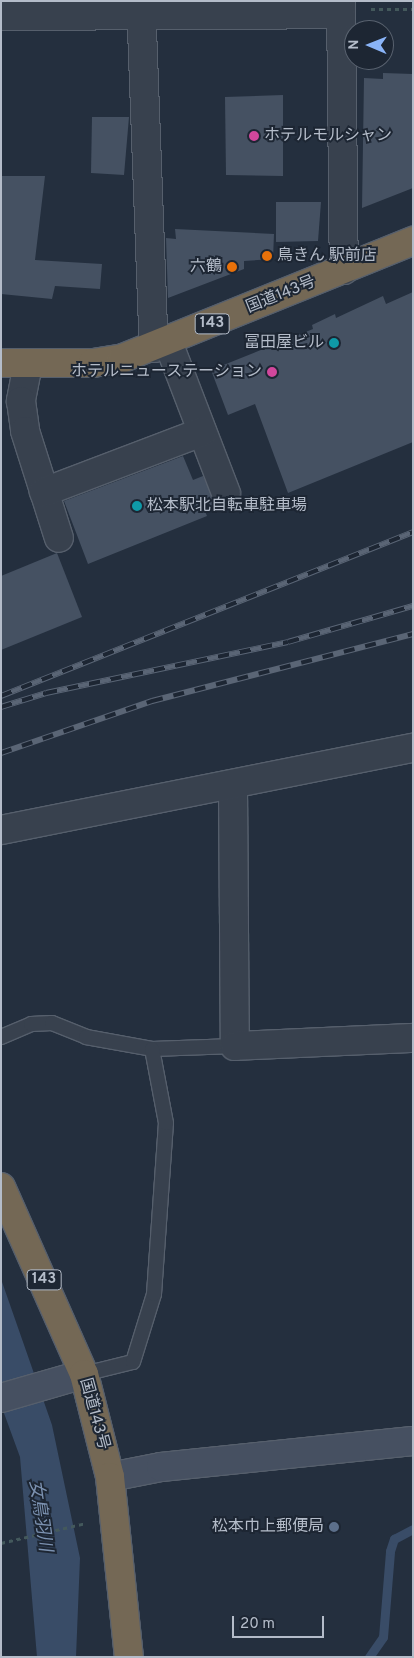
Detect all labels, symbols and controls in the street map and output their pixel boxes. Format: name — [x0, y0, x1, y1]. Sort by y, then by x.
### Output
north arrow — [344, 20, 394, 70]
text: N — [346, 40, 363, 50]
place label: ホテルモルシャン — [264, 126, 392, 146]
marker: ホテルモルシャン — [248, 130, 260, 142]
place label: 鳥きん 駅前店 — [277, 246, 377, 266]
marker: 鳥きん 駅前店 — [261, 250, 273, 262]
place label: 六鶴 — [190, 257, 222, 277]
marker: 六鶴 — [226, 261, 238, 273]
street label: 国道143号 — [243, 272, 319, 318]
road number: 143 — [194, 312, 230, 336]
place label: 冨田屋ビル — [244, 333, 324, 353]
marker: 冨田屋ビル — [328, 337, 340, 349]
place label: ホテルニューステーション — [70, 362, 262, 382]
marker: ホテルニューステーション — [266, 366, 278, 378]
place label: 松本駅北自転車駐車場 — [147, 496, 307, 516]
marker: 松本駅北自転車駐車場 — [131, 500, 143, 512]
road number: 143 — [27, 1268, 62, 1292]
street label: 国道143号 — [75, 1376, 113, 1452]
water label: 女鳥羽川 — [23, 1479, 55, 1553]
place label: 松本巾上郵便局 — [212, 1517, 324, 1537]
marker: 松本巾上郵便局 — [328, 1521, 340, 1533]
scale bar — [234, 1606, 326, 1638]
text: 20 m — [240, 1615, 275, 1634]

